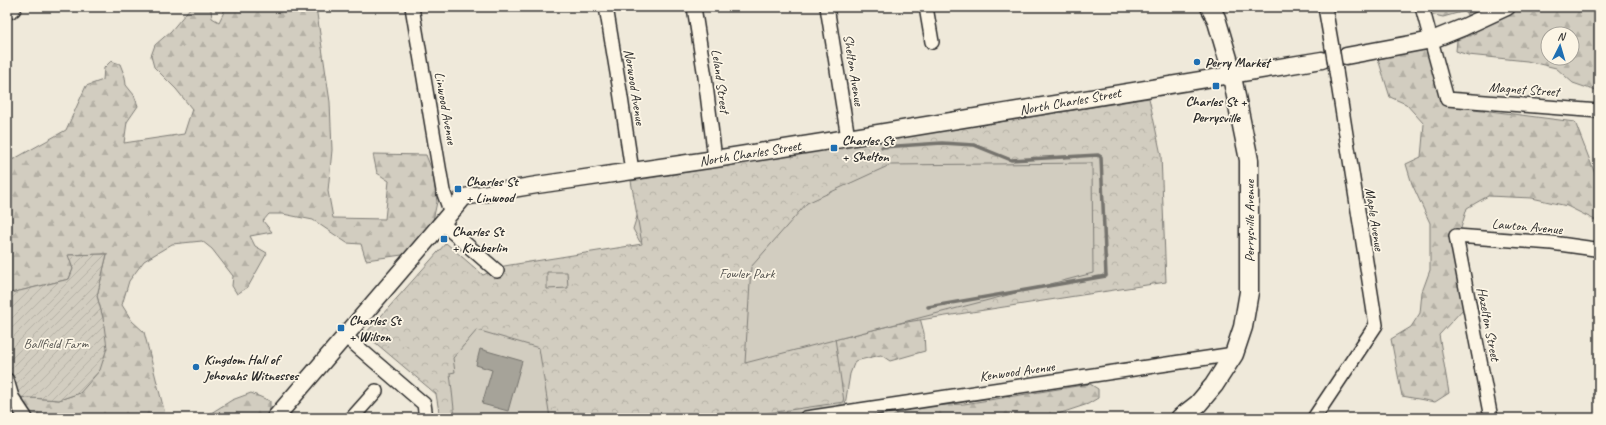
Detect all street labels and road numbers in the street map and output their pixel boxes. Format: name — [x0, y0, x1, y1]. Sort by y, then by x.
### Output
street label: Shelton Avenue — [839, 33, 868, 108]
street label: Norwood Avenue — [620, 48, 649, 128]
street label: Leland Street — [708, 48, 734, 116]
street label: Linwood Avenue — [431, 71, 460, 147]
street label: Magnet Street — [1488, 79, 1562, 101]
street label: North Charles Street — [1018, 84, 1123, 119]
street label: North Charles Street — [698, 137, 803, 170]
street label: Perrysville Avenue — [1241, 178, 1258, 262]
street label: Maple Avenue — [1361, 186, 1388, 253]
street label: Lawton Avenue — [1491, 215, 1564, 238]
street label: Hazelton Street — [1473, 286, 1504, 364]
street label: Kenwood Avenue — [979, 358, 1057, 385]

